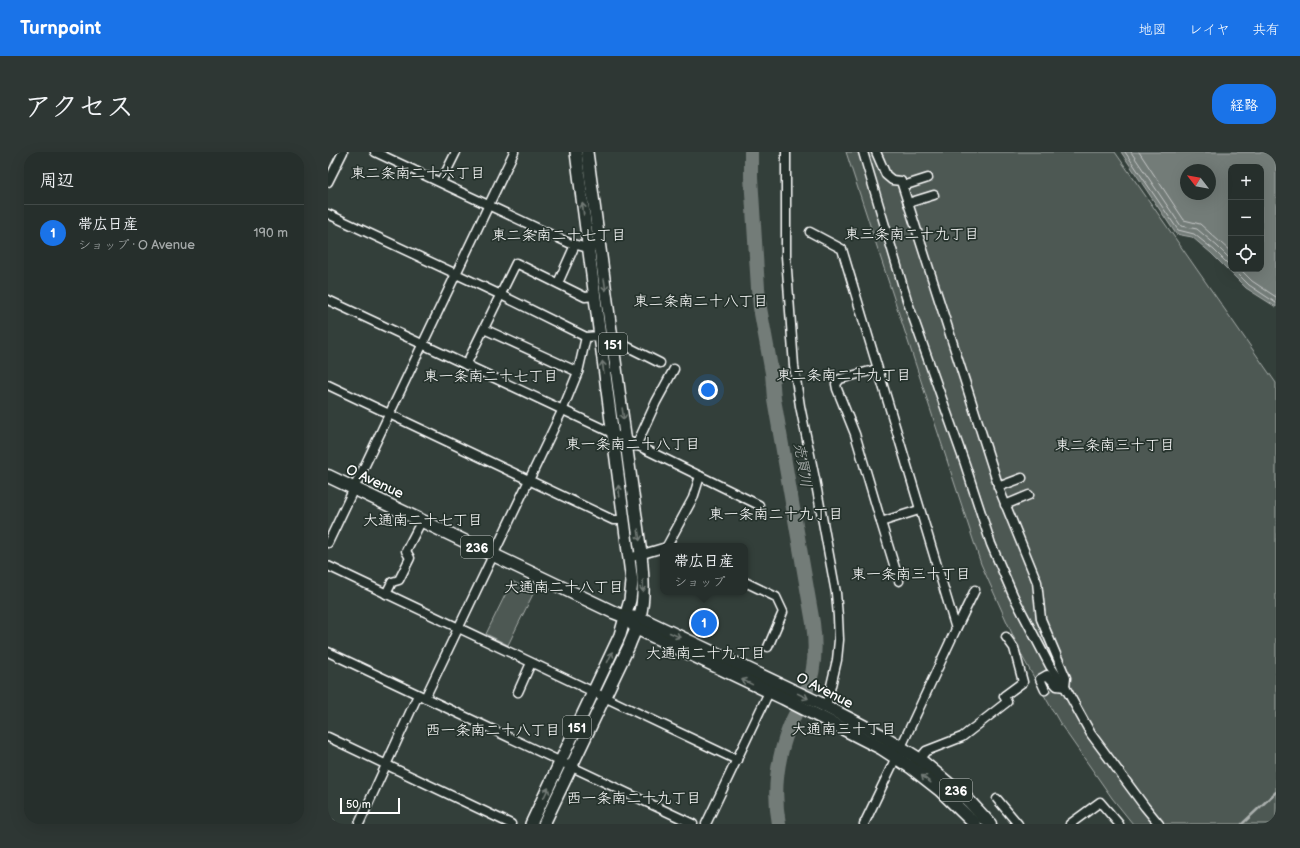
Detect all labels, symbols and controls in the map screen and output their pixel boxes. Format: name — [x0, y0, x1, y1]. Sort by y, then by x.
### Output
text: Turnpoint — [20, 17, 101, 40]
text: 地図 — [1139, 21, 1167, 38]
text: レイヤ — [1189, 21, 1230, 38]
text: 共有 — [1252, 21, 1280, 38]
button: 経路 — [1212, 84, 1276, 124]
text: アクセス — [24, 91, 134, 124]
district label: 東二条南二十六丁目 — [350, 164, 486, 183]
north arrow — [1180, 164, 1216, 200]
map controls — [1228, 164, 1264, 272]
button: + — [1228, 164, 1264, 200]
text: 周辺 — [40, 171, 74, 191]
button: − — [1228, 200, 1264, 236]
one-way arrow — [579, 203, 587, 216]
text: 帯広日産 — [78, 215, 138, 234]
text: 1 — [50, 225, 56, 241]
text: 190 m — [254, 225, 288, 241]
district label: 東三条南二十九丁目 — [844, 225, 980, 244]
district label: 東二条南二十七丁目 — [491, 226, 627, 245]
button: locate — [1228, 236, 1264, 272]
text: ショップ · O Avenue — [78, 237, 195, 253]
one-way arrow — [601, 278, 609, 291]
district label: 東二条南二十八丁目 — [633, 292, 769, 311]
road number: 151 — [599, 333, 627, 355]
one-way arrow — [599, 360, 607, 373]
district label: 東二条南二十九丁目 — [776, 366, 912, 385]
district label: 東一条南二十七丁目 — [423, 367, 559, 386]
your location — [698, 380, 718, 400]
one-way arrow — [619, 407, 627, 420]
district label: 東一条南二十八丁目 — [565, 435, 701, 454]
district label: 東二条南三十丁目 — [1055, 436, 1175, 455]
water label: 売買川 — [790, 441, 815, 489]
street label: O Avenue — [343, 461, 406, 502]
one-way arrow — [615, 485, 623, 498]
district label: 東一条南二十九丁目 — [708, 505, 844, 524]
district label: 大通南二十七丁目 — [363, 511, 483, 530]
one-way arrow — [635, 528, 643, 541]
road number: 236 — [461, 536, 493, 558]
popup — [660, 543, 748, 595]
text: 帯広日産 — [674, 552, 734, 571]
district label: 東一条南三十丁目 — [851, 565, 971, 584]
text: ショップ — [674, 574, 725, 590]
district label: 大通南二十八丁目 — [504, 578, 624, 597]
one-way arrow — [639, 579, 647, 592]
pin: 1 — [691, 608, 717, 638]
one-way arrow — [669, 632, 681, 639]
district label: 大通南二十九丁目 — [646, 644, 766, 663]
one-way arrow — [607, 651, 614, 663]
street label: O Avenue — [794, 669, 856, 712]
one-way arrow — [742, 678, 754, 685]
one-way arrow — [797, 692, 809, 700]
road number: 151 — [563, 716, 591, 738]
district label: 大通南三十丁目 — [791, 720, 897, 739]
district label: 西一条南二十八丁目 — [425, 721, 561, 740]
one-way arrow — [920, 774, 931, 783]
road number: 236 — [940, 779, 972, 801]
one-way arrow — [543, 787, 550, 799]
district label: 西一条南二十九丁目 — [566, 789, 702, 808]
scale bar — [340, 796, 400, 815]
text: 50 m — [346, 798, 371, 811]

